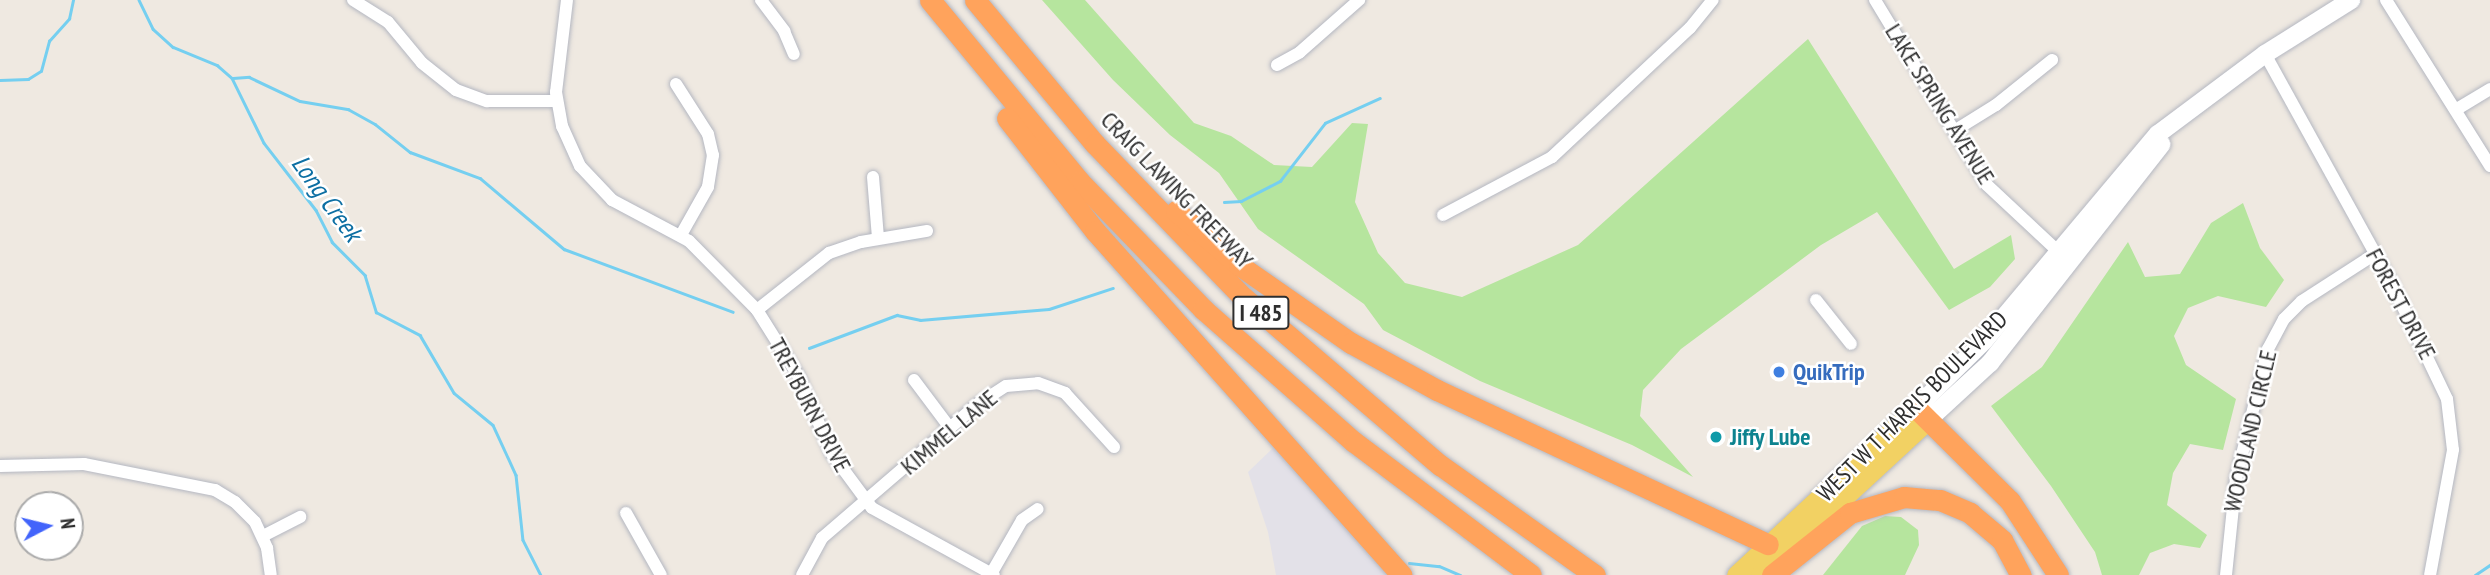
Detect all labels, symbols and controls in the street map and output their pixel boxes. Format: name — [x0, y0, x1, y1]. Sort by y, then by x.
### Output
street label: LAKE SPRING AVENUE — [1879, 18, 2001, 190]
street label: CRAIG LAWING FREEWAY — [1095, 106, 1259, 274]
water label: Long Creek — [285, 149, 369, 247]
street label: FOREST DRIVE — [2360, 243, 2442, 365]
road number: I 485 — [1231, 294, 1291, 332]
street label: WEST W T HARRIS BOULEVARD — [1810, 304, 2014, 508]
street label: TREYBURN DRIVE — [763, 333, 857, 477]
street label: WOODLAND CIRCLE — [2217, 347, 2283, 515]
place label: QuikTrip — [1793, 358, 1865, 386]
marker: QuikTrip — [1771, 364, 1787, 380]
street label: KIMMEL LANE — [895, 383, 1003, 481]
place label: Jiffy Lube — [1730, 423, 1811, 451]
marker: Jiffy Lube — [1708, 429, 1724, 445]
north arrow — [14, 491, 84, 561]
text: N — [55, 517, 80, 530]

